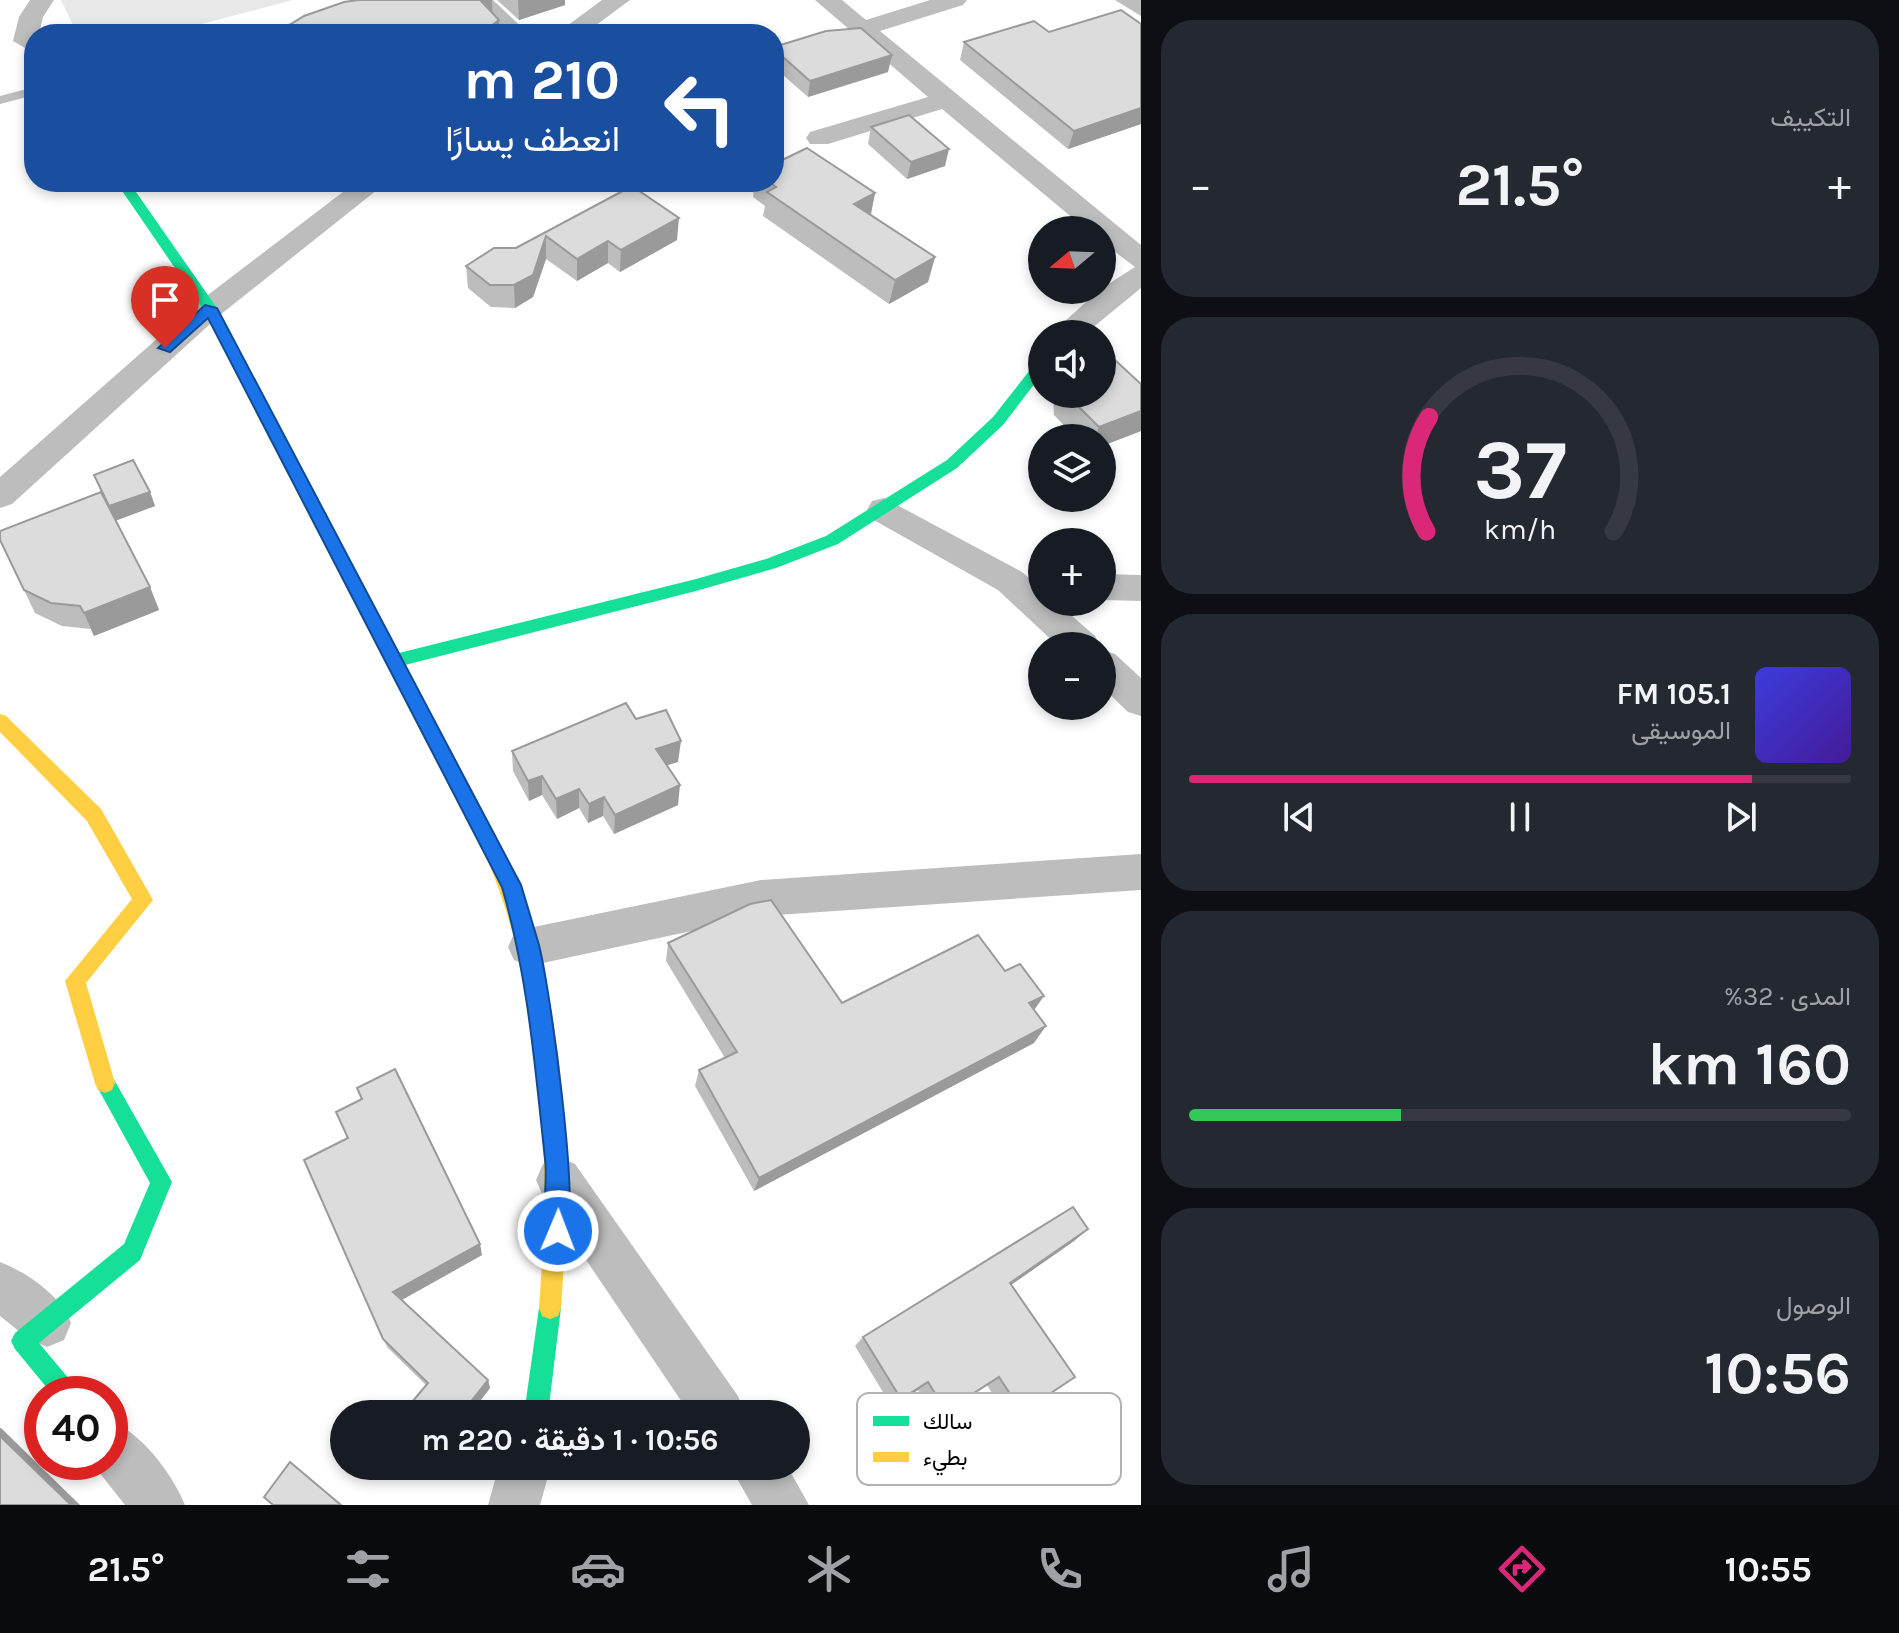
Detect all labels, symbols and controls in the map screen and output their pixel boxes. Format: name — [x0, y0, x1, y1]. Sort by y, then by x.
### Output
text: 210 m — [463, 47, 620, 112]
icon: left — [648, 56, 752, 160]
text: التكييف — [1770, 102, 1851, 133]
text: انعطف يسارًا — [445, 118, 620, 160]
text: 21.5° — [1456, 150, 1584, 220]
text: − — [1189, 160, 1212, 211]
text: + — [1828, 160, 1851, 211]
north arrow — [1028, 216, 1116, 304]
map controls — [1028, 216, 1116, 720]
pin — [131, 266, 199, 348]
icon: arrive — [143, 278, 187, 322]
button: sound — [1028, 320, 1116, 408]
text: 37 — [1473, 421, 1567, 518]
button: layers — [1028, 424, 1116, 512]
text: km/h — [1484, 513, 1556, 546]
button: + — [1028, 528, 1116, 616]
button: − — [1028, 632, 1116, 720]
text: 105.1 FM — [1616, 676, 1731, 712]
text: الموسيقى — [1631, 715, 1731, 746]
icon: previous — [1277, 795, 1321, 839]
icon: pause — [1498, 795, 1542, 839]
icon: next — [1719, 795, 1763, 839]
text: المدى · 32% — [1724, 981, 1851, 1012]
text: 160 km — [1648, 1029, 1851, 1099]
position arrow — [516, 1189, 600, 1273]
text: الوصول — [1776, 1290, 1851, 1321]
text: 10:56 — [1704, 1338, 1851, 1408]
speed limit sign: 40 — [24, 1376, 128, 1480]
legend — [857, 1393, 1121, 1485]
text: سالك — [923, 1409, 972, 1435]
text: 10:56 · 1 دقيقة · 220 m — [421, 1422, 719, 1458]
text: بطيء — [923, 1445, 968, 1476]
icon: filters — [340, 1541, 396, 1597]
icon: car — [570, 1541, 626, 1597]
icon: climate — [801, 1541, 857, 1597]
icon: phone — [1032, 1541, 1088, 1597]
icon: music — [1263, 1541, 1319, 1597]
icon: directions — [1494, 1541, 1550, 1597]
text: 21.5° — [88, 1548, 165, 1590]
text: 10:55 — [1724, 1548, 1812, 1590]

